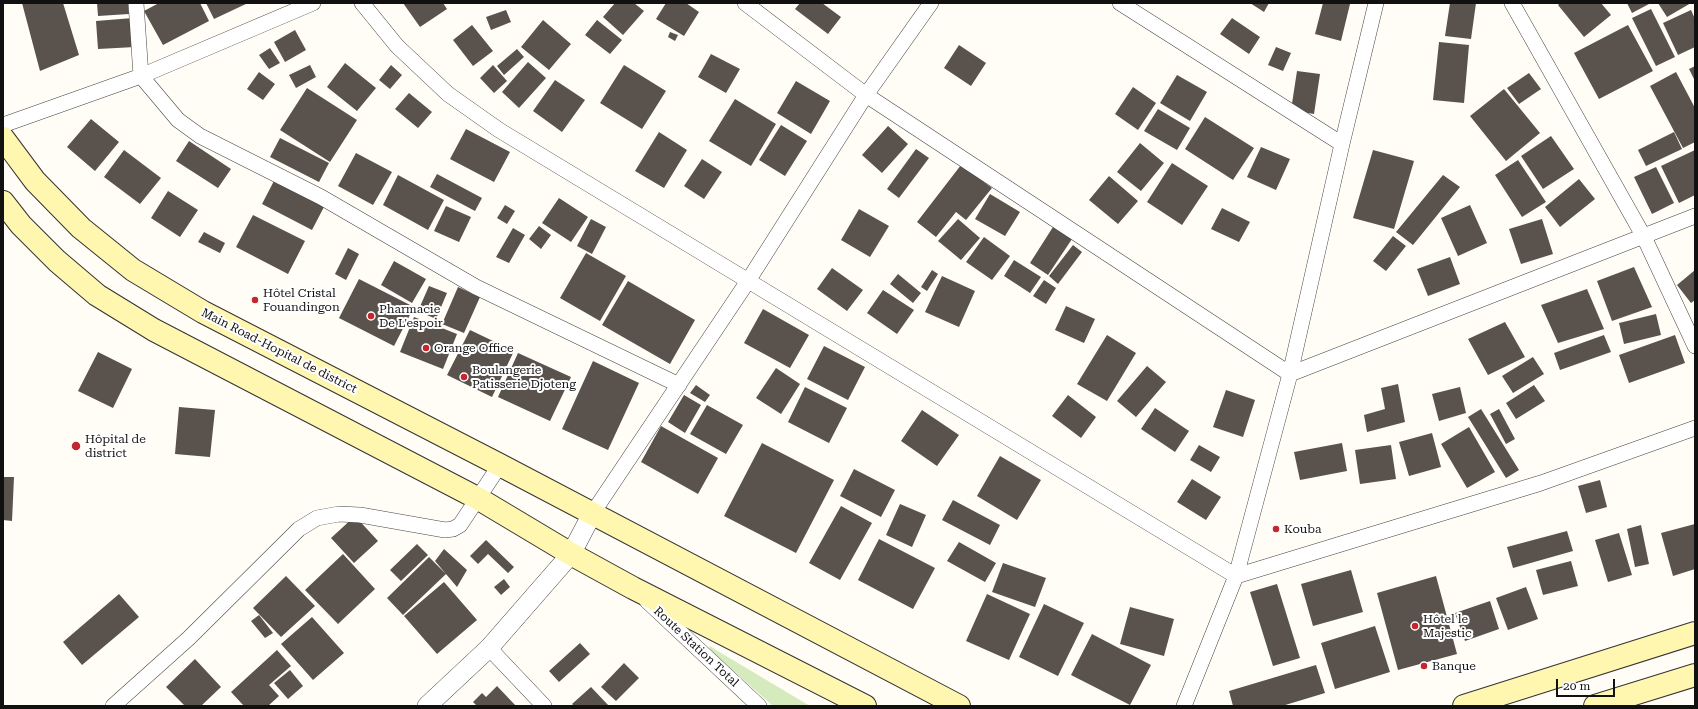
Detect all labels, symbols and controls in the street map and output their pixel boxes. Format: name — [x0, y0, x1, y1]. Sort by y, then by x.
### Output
place label: Hôtel Cristal Fouandingon — [263, 286, 340, 314]
marker: Hôtel Cristal Fouandingon — [250, 295, 260, 305]
place label: Pharmacie De L'espoir — [379, 302, 443, 330]
street label: Main Road-Hopital de district — [199, 305, 359, 397]
marker: Pharmacie De L'espoir — [366, 311, 376, 321]
place label: Orange Office — [434, 341, 514, 355]
marker: Orange Office — [421, 343, 431, 353]
place label: Boulangerie Patisserie Djoteng — [472, 363, 576, 391]
marker: Boulangerie Patisserie Djoteng — [459, 372, 469, 382]
place label: Hôpital de district — [85, 432, 146, 460]
marker: Hôpital de district — [70, 440, 82, 452]
place label: Kouba — [1284, 522, 1321, 536]
marker: Kouba — [1271, 524, 1281, 534]
street label: Route Station Total — [651, 604, 741, 690]
place label: Hôtel le Majestic — [1423, 612, 1472, 640]
marker: Hôtel le Majestic — [1410, 621, 1420, 631]
place label: Banque — [1432, 659, 1476, 673]
marker: Banque — [1419, 661, 1429, 671]
scale bar — [1558, 671, 1617, 697]
text: 20 m — [1563, 679, 1590, 693]

